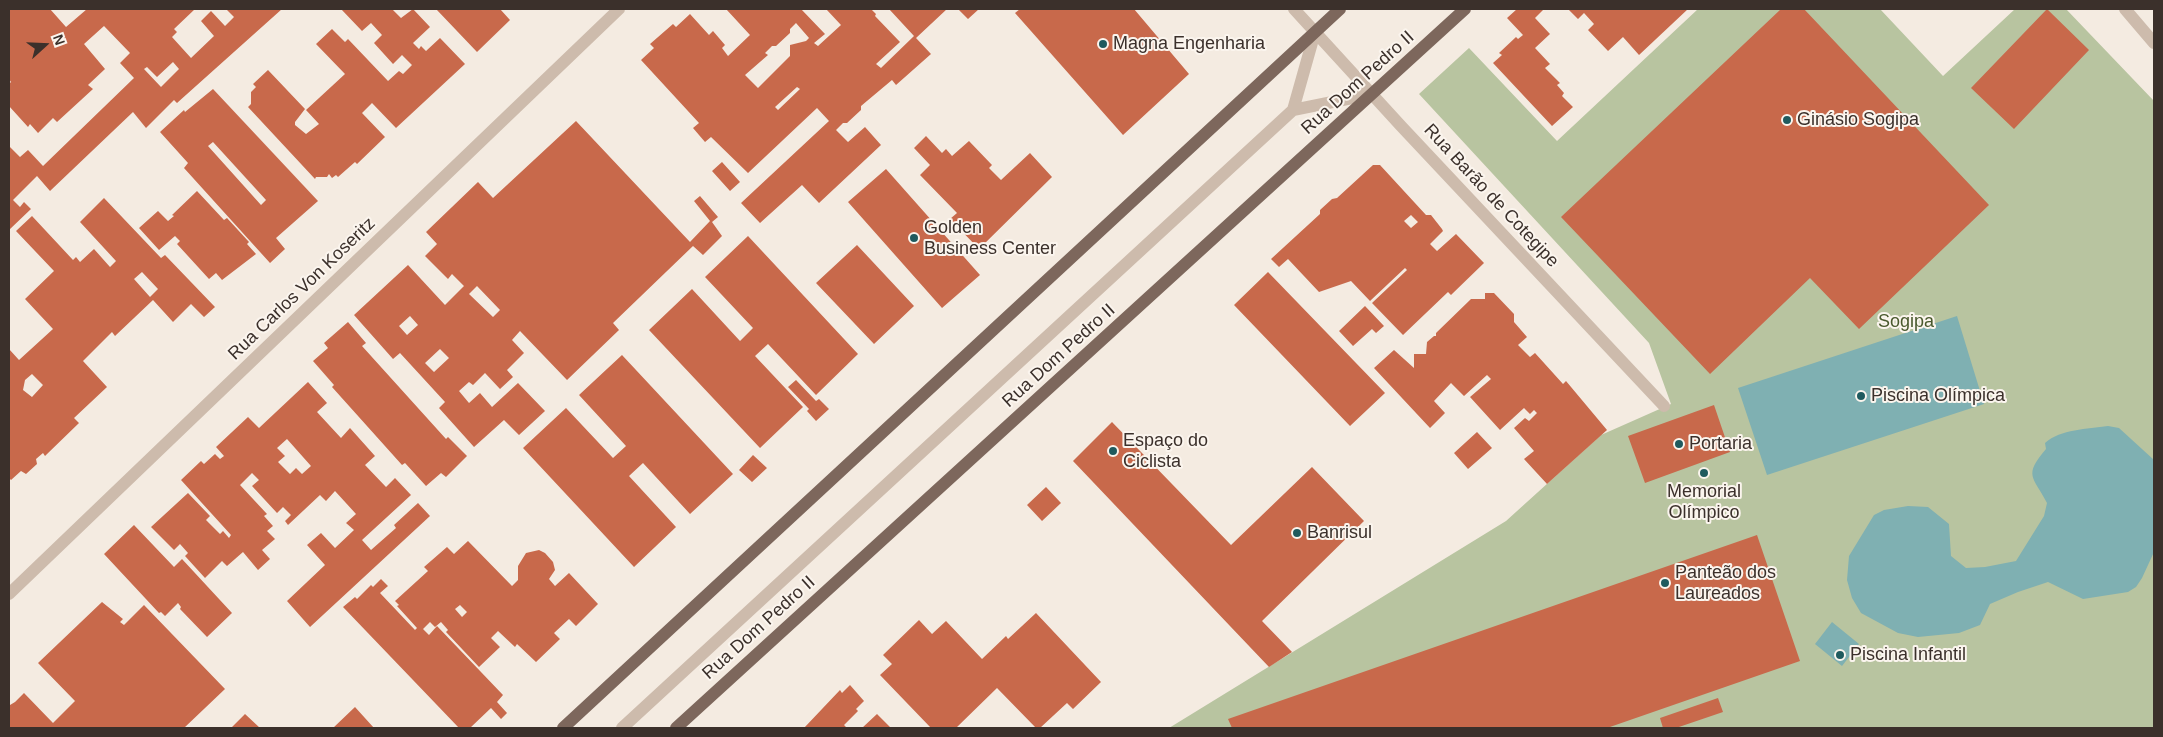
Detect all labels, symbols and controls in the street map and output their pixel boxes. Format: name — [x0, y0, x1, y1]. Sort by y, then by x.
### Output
north arrow — [20, 20, 70, 70]
street label: Rua Dom Pedro II — [1297, 27, 1419, 139]
text: N — [50, 32, 68, 47]
place label: Magna Engenharia — [1113, 33, 1265, 55]
marker: Magna Engenharia — [1097, 38, 1109, 50]
place label: Ginásio Sogipa — [1797, 109, 1919, 131]
marker: Ginásio Sogipa — [1781, 114, 1793, 126]
street label: Rua Barão de Cotegipe — [1419, 120, 1563, 272]
street label: Rua Carlos Von Koseritz — [224, 213, 380, 365]
place label: Golden Business Center — [924, 217, 1056, 260]
marker: Golden Business Center — [908, 232, 920, 244]
street label: Rua Dom Pedro II — [998, 300, 1120, 412]
park label: Sogipa — [1878, 311, 1934, 333]
place label: Piscina Olímpica — [1871, 385, 2005, 407]
marker: Piscina Olímpica — [1855, 390, 1867, 402]
place label: Espaço do Ciclista — [1123, 430, 1208, 472]
place label: Portaria — [1689, 433, 1752, 455]
marker: Portaria — [1673, 438, 1685, 450]
marker: Espaço do Ciclista — [1107, 445, 1119, 457]
marker: Memorial Olímpico — [1698, 467, 1710, 479]
place label: Memorial Olímpico — [1667, 481, 1741, 524]
place label: Banrisul — [1307, 522, 1372, 544]
marker: Banrisul — [1291, 527, 1303, 539]
place label: Panteão dos Laureados — [1675, 562, 1776, 604]
street label: Rua Dom Pedro II — [698, 572, 820, 684]
marker: Panteão dos Laureados — [1659, 577, 1671, 589]
place label: Piscina Infantil — [1850, 644, 1966, 666]
marker: Piscina Infantil — [1834, 649, 1846, 661]

